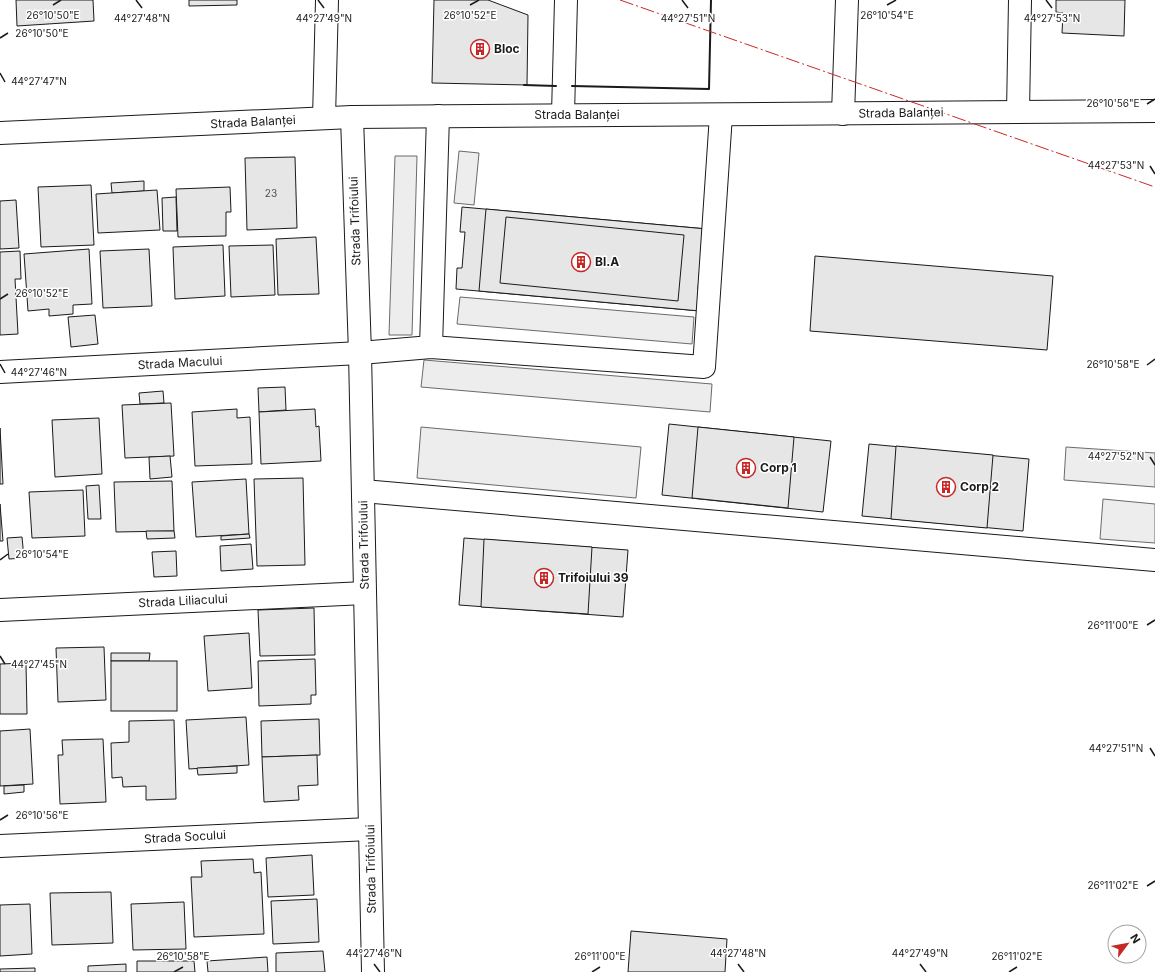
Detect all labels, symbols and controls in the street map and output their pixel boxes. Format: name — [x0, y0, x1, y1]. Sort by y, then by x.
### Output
text: 26°10'50"E — [26, 9, 80, 21]
text: 26°10'52"E — [443, 9, 497, 21]
text: 26°10'54"E — [860, 9, 914, 21]
text: 44°27'48"N — [114, 12, 170, 24]
text: 44°27'49"N — [296, 12, 352, 24]
text: 44°27'51"N — [661, 12, 715, 24]
text: 44°27'53"N — [1024, 12, 1080, 24]
text: 26°10'50"E — [15, 27, 69, 39]
building icon: Bloc — [469, 38, 491, 60]
place label: Bloc — [494, 41, 520, 56]
text: 44°27'47"N — [11, 75, 67, 87]
text: 26°10'56"E — [1086, 97, 1140, 109]
street label: Strada Balanței — [858, 104, 944, 121]
street label: Strada Balanței — [534, 107, 620, 122]
street label: Strada Balanței — [210, 112, 296, 131]
text: 44°27'53"N — [1088, 159, 1144, 171]
street label: Strada Trifoiului — [345, 176, 364, 266]
house number: 23 — [265, 187, 277, 199]
building icon: Bl.A — [570, 251, 592, 273]
place label: Bl.A — [595, 254, 619, 269]
text: 26°10'52"E — [15, 287, 69, 299]
street label: Strada Macului — [137, 353, 223, 372]
text: 26°10'58"E — [1086, 358, 1140, 370]
text: 44°27'46"N — [11, 366, 67, 378]
text: 44°27'52"N — [1088, 450, 1144, 462]
building icon: Corp 1 — [735, 457, 757, 479]
place label: Corp 1 — [760, 460, 797, 475]
building icon: Corp 2 — [935, 476, 957, 498]
place label: Corp 2 — [960, 479, 999, 494]
street label: Strada Trifoiului — [355, 500, 372, 590]
text: 26°10'54"E — [15, 548, 69, 560]
building icon: Trifoiului 39 — [533, 567, 555, 589]
place label: Trifoiului 39 — [558, 570, 629, 585]
street label: Strada Liliacului — [138, 591, 228, 610]
text: 26°11'00"E — [1087, 619, 1139, 631]
text: 44°27'45"N — [11, 658, 67, 670]
text: 44°27'51"N — [1089, 742, 1143, 754]
text: 26°10'56"E — [15, 809, 69, 821]
street label: Strada Trifoiului — [362, 824, 379, 914]
street label: Strada Socului — [144, 827, 226, 846]
text: 26°11'02"E — [1087, 879, 1139, 891]
north arrow — [1107, 924, 1147, 964]
text: N — [1127, 931, 1144, 946]
text: 44°27'46"N — [346, 947, 402, 959]
text: 44°27'48"N — [710, 947, 766, 959]
text: 44°27'49"N — [892, 947, 948, 959]
text: 26°10'58"E — [156, 950, 210, 962]
text: 26°11'00"E — [574, 950, 626, 962]
text: 26°11'02"E — [991, 950, 1043, 962]

